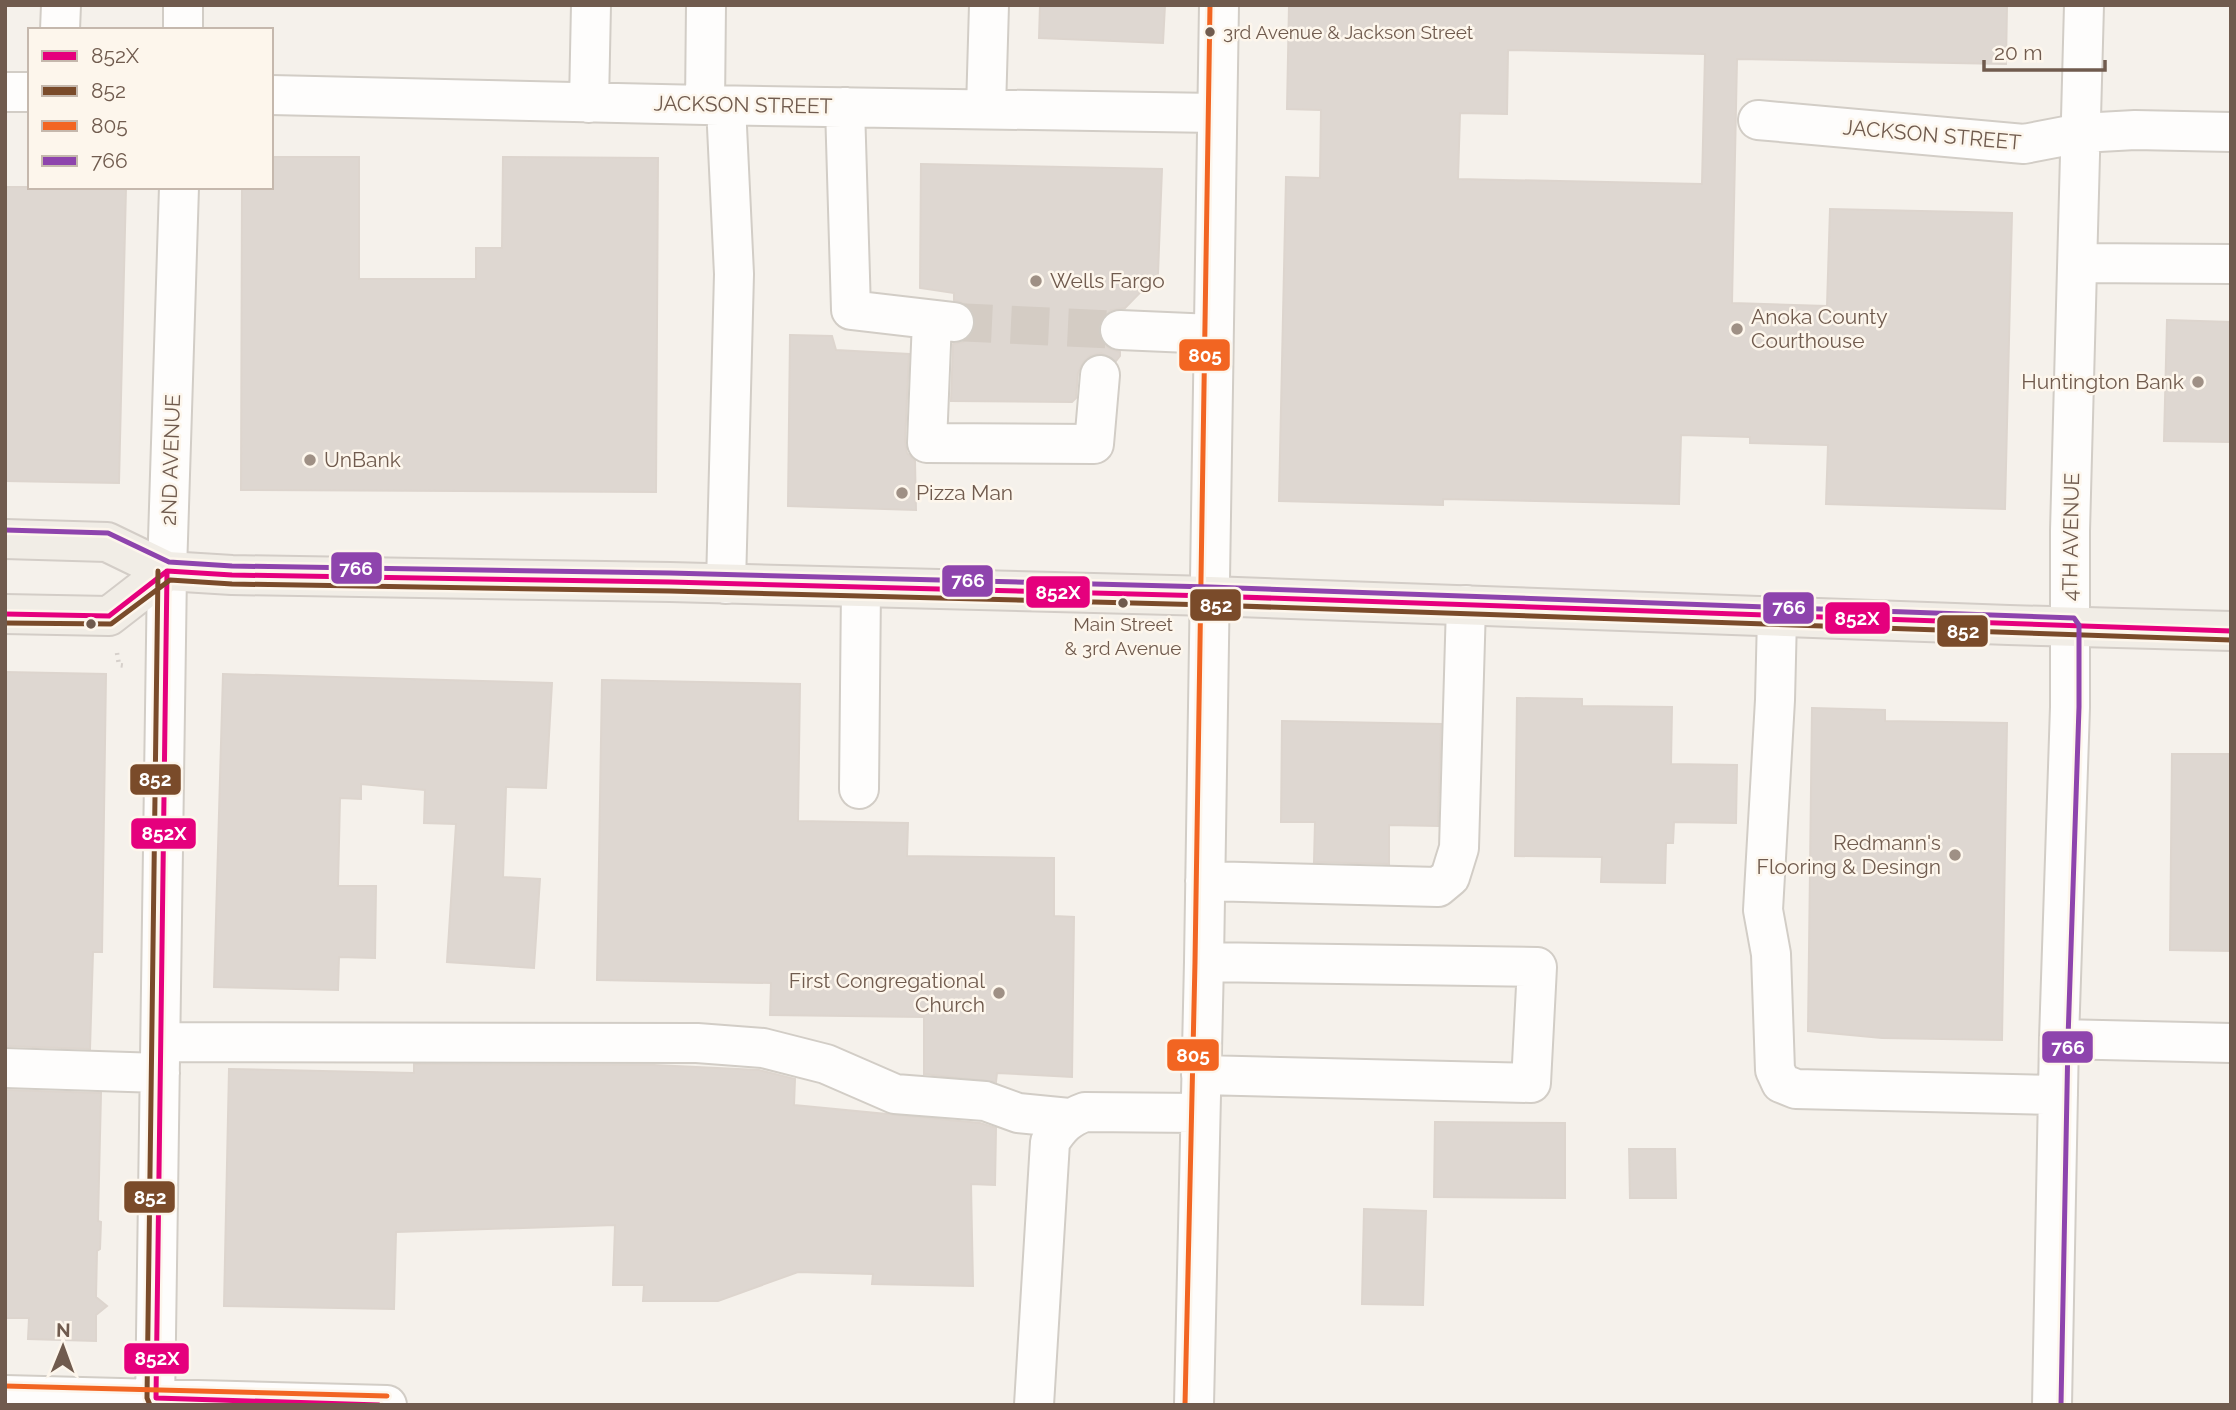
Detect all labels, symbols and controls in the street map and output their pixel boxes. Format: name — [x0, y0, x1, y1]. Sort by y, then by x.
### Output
place label: 3rd Avenue & Jackson Street — [1223, 21, 1474, 43]
marker: 3rd Avenue & Jackson Street — [1203, 25, 1217, 39]
legend — [28, 28, 273, 189]
scale bar — [1984, 28, 2105, 72]
text: 20 m — [1994, 40, 2042, 65]
text: 852X — [91, 43, 140, 68]
text: 852 — [91, 78, 126, 103]
street label: JACKSON STREET — [653, 90, 833, 119]
text: 805 — [91, 113, 128, 138]
street label: JACKSON STREET — [1842, 114, 2022, 155]
text: 766 — [91, 148, 128, 173]
place label: Wells Fargo — [1050, 268, 1165, 293]
marker: Wells Fargo — [1028, 273, 1044, 289]
place label: Anoka County Courthouse — [1751, 304, 1888, 353]
marker: Anoka County Courthouse — [1729, 321, 1745, 337]
line badge: 805 — [1178, 338, 1231, 372]
text: 805 — [1188, 344, 1222, 366]
place label: Huntington Bank — [2021, 369, 2184, 394]
marker: Huntington Bank — [2190, 374, 2206, 390]
street label: 2ND AVENUE — [156, 394, 185, 526]
place label: UnBank — [324, 447, 401, 472]
marker: UnBank — [302, 452, 318, 468]
street label: 4TH AVENUE — [2057, 473, 2084, 601]
place label: Pizza Man — [916, 480, 1013, 505]
marker: Pizza Man — [894, 485, 910, 501]
line badge: 766 — [330, 551, 383, 585]
text: 766 — [339, 557, 373, 579]
line badge: 766 — [941, 564, 994, 598]
text: 766 — [951, 569, 985, 591]
line badge: 852X — [1025, 575, 1091, 609]
text: 852X — [1036, 581, 1081, 603]
line badge: 852 — [1189, 588, 1242, 622]
line badge: 766 — [1762, 591, 1815, 625]
text: 852 — [1200, 594, 1232, 616]
marker: Main Street & 3rd Avenue — [1116, 596, 1130, 610]
text: 766 — [1772, 596, 1806, 618]
line badge: 852X — [1824, 601, 1891, 635]
text: 852X — [1835, 607, 1880, 629]
place label: Main Street & 3rd Avenue — [1065, 613, 1181, 659]
line badge: 852 — [1936, 614, 1989, 648]
unlabelled marker — [84, 617, 98, 631]
text: 852 — [1947, 620, 1979, 642]
line badge: 852 — [129, 763, 182, 796]
text: 852 — [139, 768, 171, 790]
line badge: 852X — [130, 817, 197, 850]
text: 852X — [142, 822, 187, 844]
place label: Redmann's Flooring & Desingn — [1757, 830, 1941, 879]
marker: Redmann's Flooring & Desingn — [1947, 847, 1963, 863]
place label: First Congregational Church — [789, 968, 985, 1017]
marker: First Congregational Church — [991, 985, 1007, 1001]
line badge: 766 — [2041, 1030, 2094, 1064]
text: 766 — [2051, 1036, 2085, 1058]
line badge: 805 — [1166, 1038, 1220, 1072]
text: 805 — [1176, 1044, 1210, 1066]
line badge: 852 — [123, 1180, 176, 1214]
text: 852 — [134, 1186, 166, 1208]
north arrow — [28, 1312, 98, 1382]
text: N — [56, 1319, 71, 1341]
line badge: 852X — [123, 1342, 190, 1375]
text: 852X — [135, 1347, 180, 1369]

